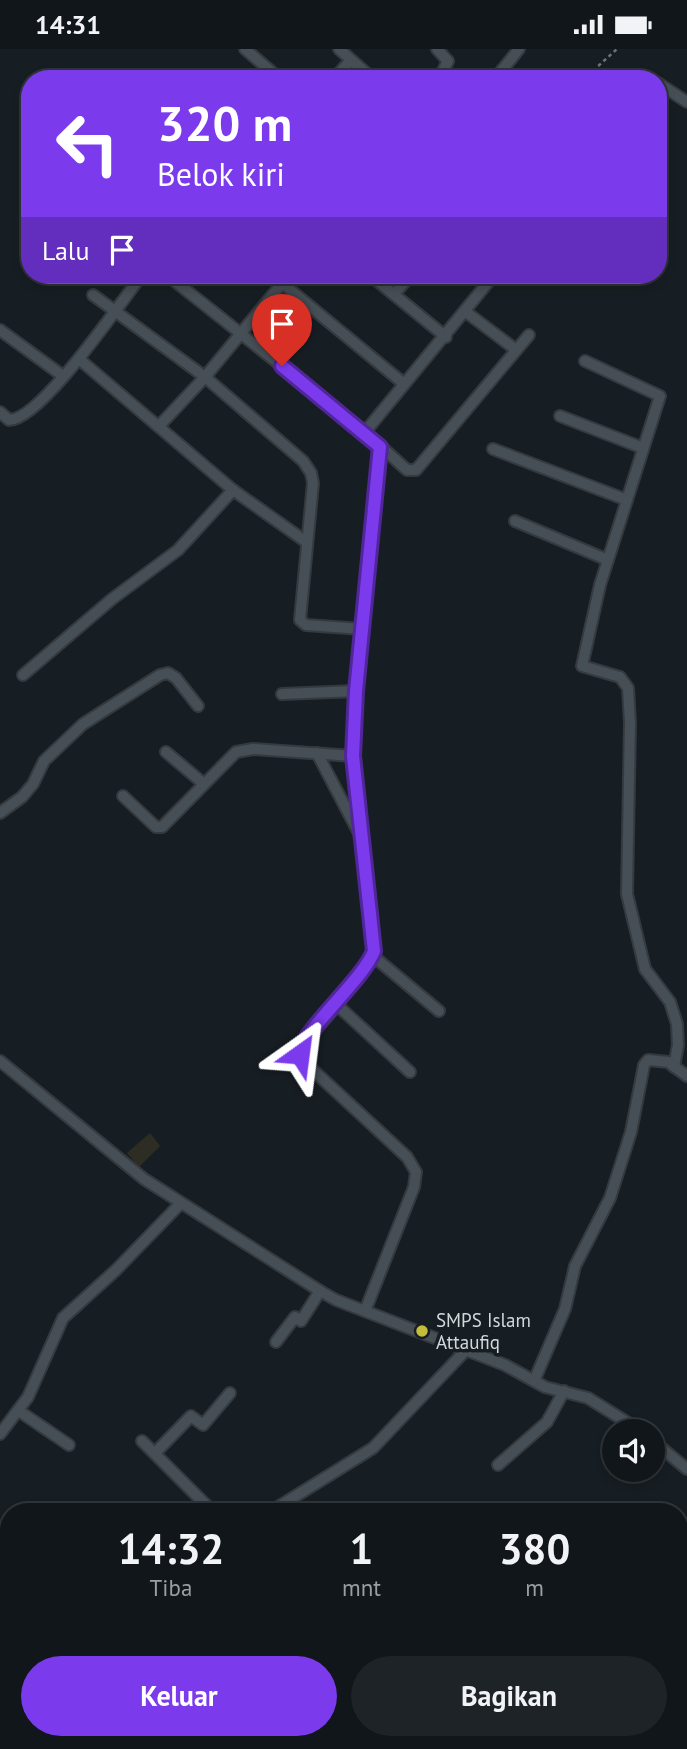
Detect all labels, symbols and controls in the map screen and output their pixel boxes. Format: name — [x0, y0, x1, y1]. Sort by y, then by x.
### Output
text: 14:31 — [35, 8, 101, 41]
text: 320 m — [157, 91, 292, 155]
icon: left — [42, 98, 133, 189]
text: Belok kiri — [157, 153, 285, 195]
icon: arrive — [103, 231, 141, 269]
text: Lalu — [42, 234, 89, 267]
pin — [252, 294, 312, 366]
icon: arrive — [263, 305, 301, 343]
position arrow — [263, 1017, 337, 1091]
place label: SMPS Islam Attaufiq — [436, 1308, 531, 1354]
marker: SMPS Islam Attaufiq — [414, 1323, 430, 1339]
map controls — [602, 1419, 665, 1482]
button: sound — [602, 1419, 665, 1482]
text: 14:32 — [118, 1521, 224, 1576]
text: 1 — [350, 1521, 373, 1576]
text: 380 — [499, 1521, 570, 1576]
text: Tiba — [150, 1573, 192, 1602]
text: mnt — [342, 1573, 381, 1602]
text: m — [525, 1573, 544, 1602]
button: Keluar — [21, 1656, 337, 1736]
button: Bagikan — [351, 1656, 667, 1736]

